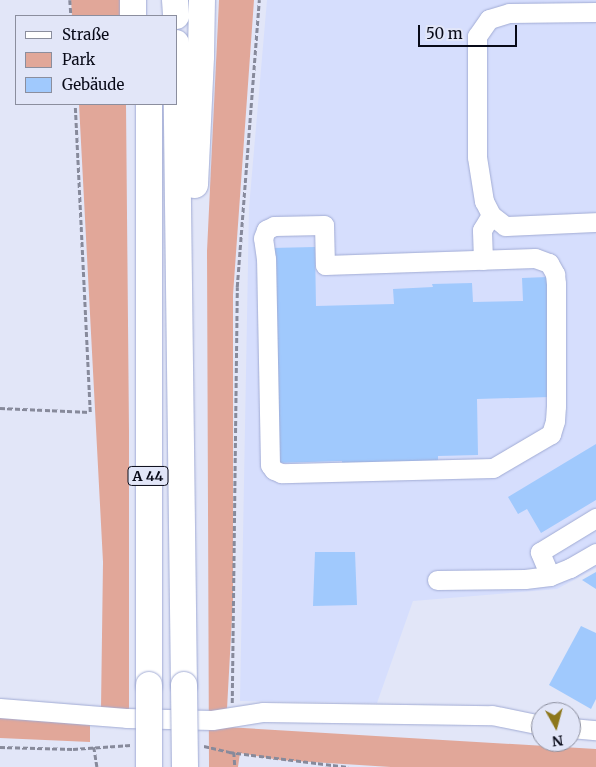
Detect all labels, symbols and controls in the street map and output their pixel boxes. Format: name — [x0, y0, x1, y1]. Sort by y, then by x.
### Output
legend — [15, 15, 178, 105]
scale bar — [421, 15, 520, 47]
text: 50 m — [426, 24, 463, 43]
text: Straße — [62, 25, 109, 44]
text: Park — [62, 50, 95, 69]
text: Gebäude — [62, 75, 124, 94]
road number: A 44 — [127, 464, 169, 488]
north arrow — [531, 702, 581, 752]
text: N — [551, 731, 564, 751]

